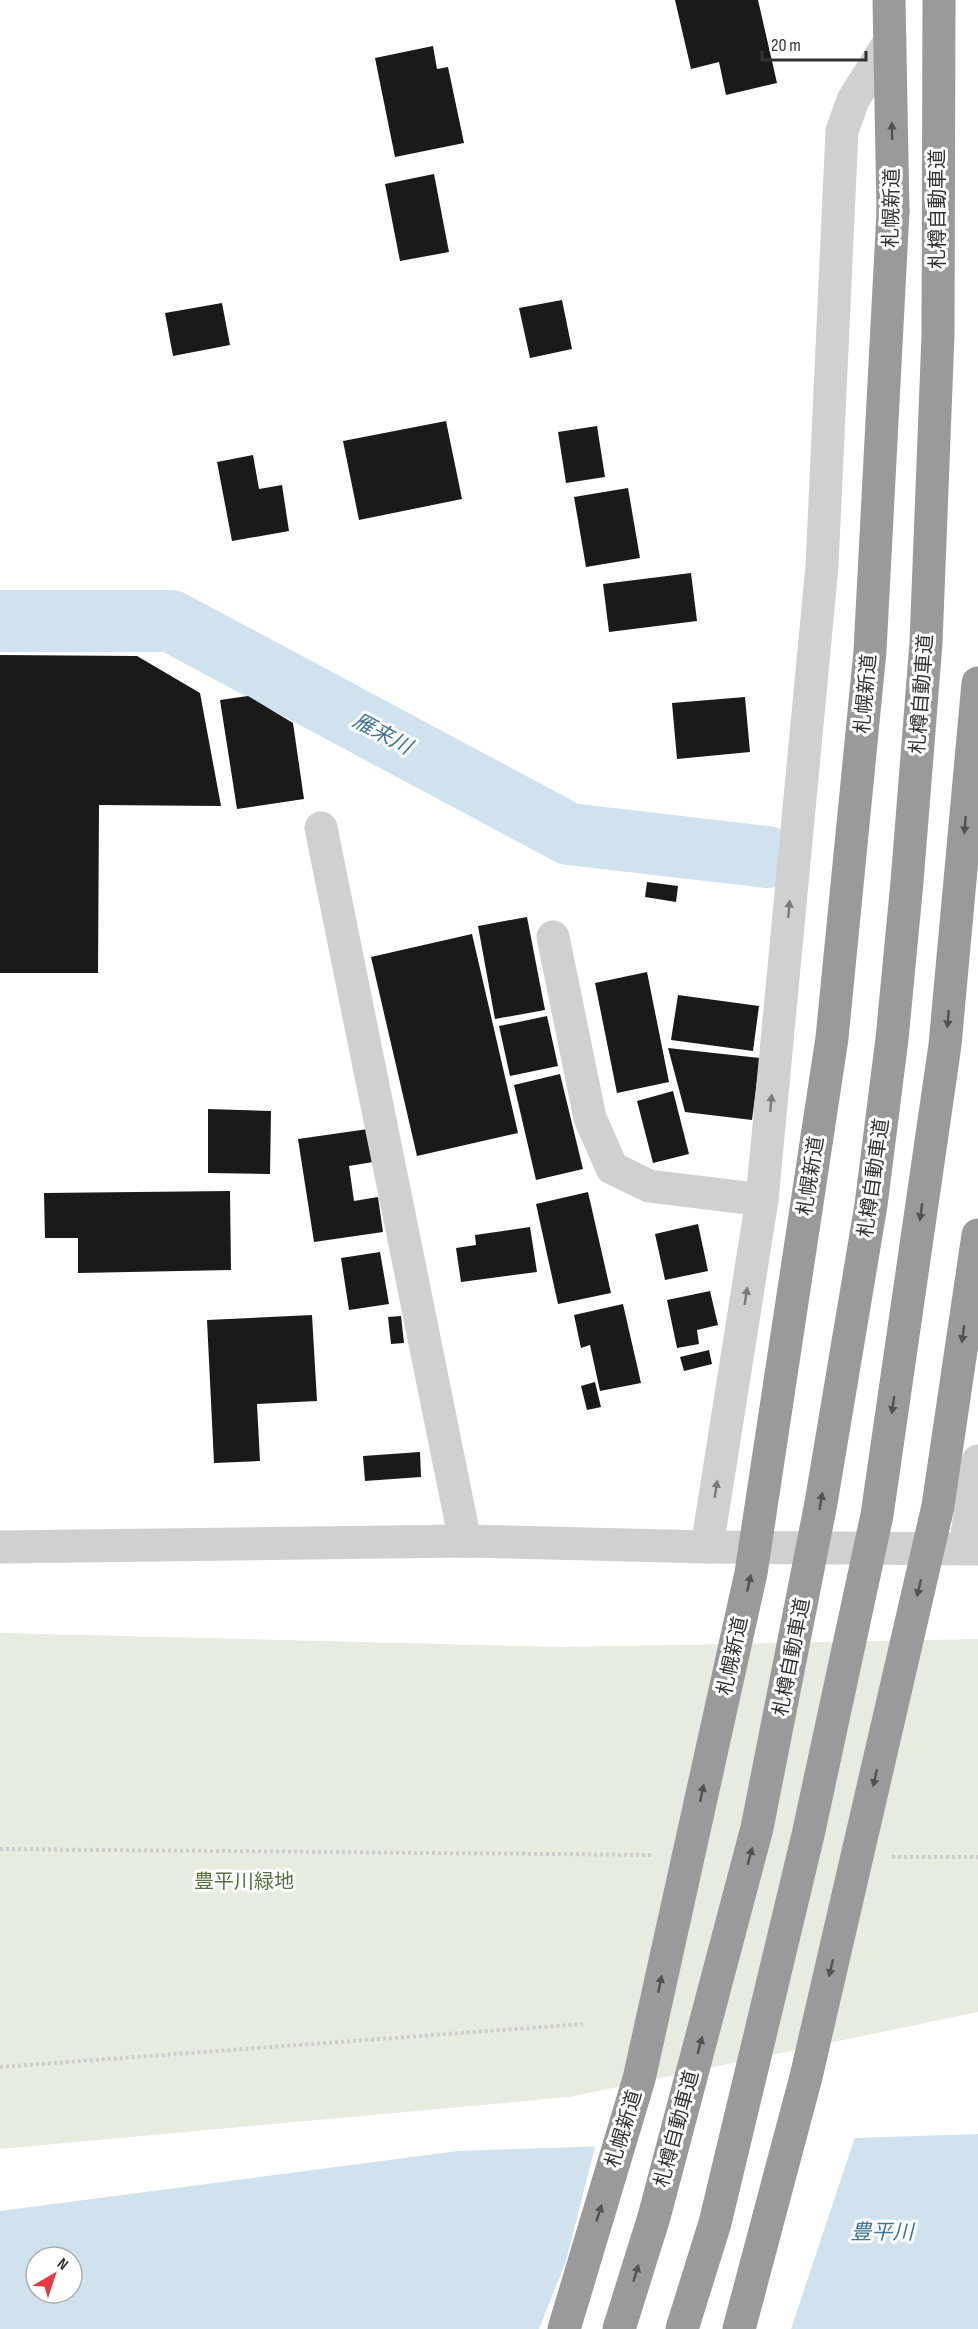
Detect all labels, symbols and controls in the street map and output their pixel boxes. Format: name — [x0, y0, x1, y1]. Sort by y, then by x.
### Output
scale bar — [762, 24, 866, 62]
text: 20 m — [771, 35, 801, 56]
one-way arrow — [887, 122, 897, 141]
street label: 札樽自動車道 — [926, 149, 950, 269]
street label: 札幌新道 — [879, 168, 905, 248]
street label: 札樽自動車道 — [906, 633, 938, 755]
street label: 札幌新道 — [851, 653, 881, 735]
water label: 雁来川 — [348, 708, 417, 761]
one-way arrow — [960, 815, 970, 834]
one-way arrow — [784, 899, 794, 918]
one-way arrow — [943, 1009, 953, 1028]
one-way arrow — [766, 1094, 776, 1113]
street label: 札樽自動車道 — [854, 1117, 894, 1239]
street label: 札幌新道 — [793, 1135, 829, 1217]
one-way arrow — [916, 1203, 925, 1222]
one-way arrow — [742, 1287, 751, 1306]
one-way arrow — [959, 1325, 968, 1344]
one-way arrow — [888, 1396, 897, 1415]
one-way arrow — [711, 1479, 720, 1498]
one-way arrow — [817, 1491, 826, 1510]
one-way arrow — [745, 1573, 754, 1592]
one-way arrow — [913, 1579, 923, 1597]
street label: 札樽自動車道 — [769, 1596, 815, 1718]
street label: 札幌新道 — [713, 1614, 753, 1698]
one-way arrow — [870, 1769, 879, 1788]
one-way arrow — [698, 1784, 707, 1803]
one-way arrow — [746, 1847, 755, 1865]
park label: 豊平川緑地 — [194, 1870, 294, 1894]
one-way arrow — [826, 1959, 835, 1978]
one-way arrow — [656, 1974, 665, 1993]
one-way arrow — [695, 2036, 705, 2054]
street label: 札樽自動車道 — [650, 2068, 704, 2190]
street label: 札幌新道 — [601, 2087, 647, 2171]
one-way arrow — [595, 2204, 604, 2222]
water label: 豊平川 — [851, 2220, 915, 2245]
north arrow — [24, 2245, 84, 2305]
text: N — [53, 2254, 72, 2275]
one-way arrow — [632, 2264, 641, 2282]

